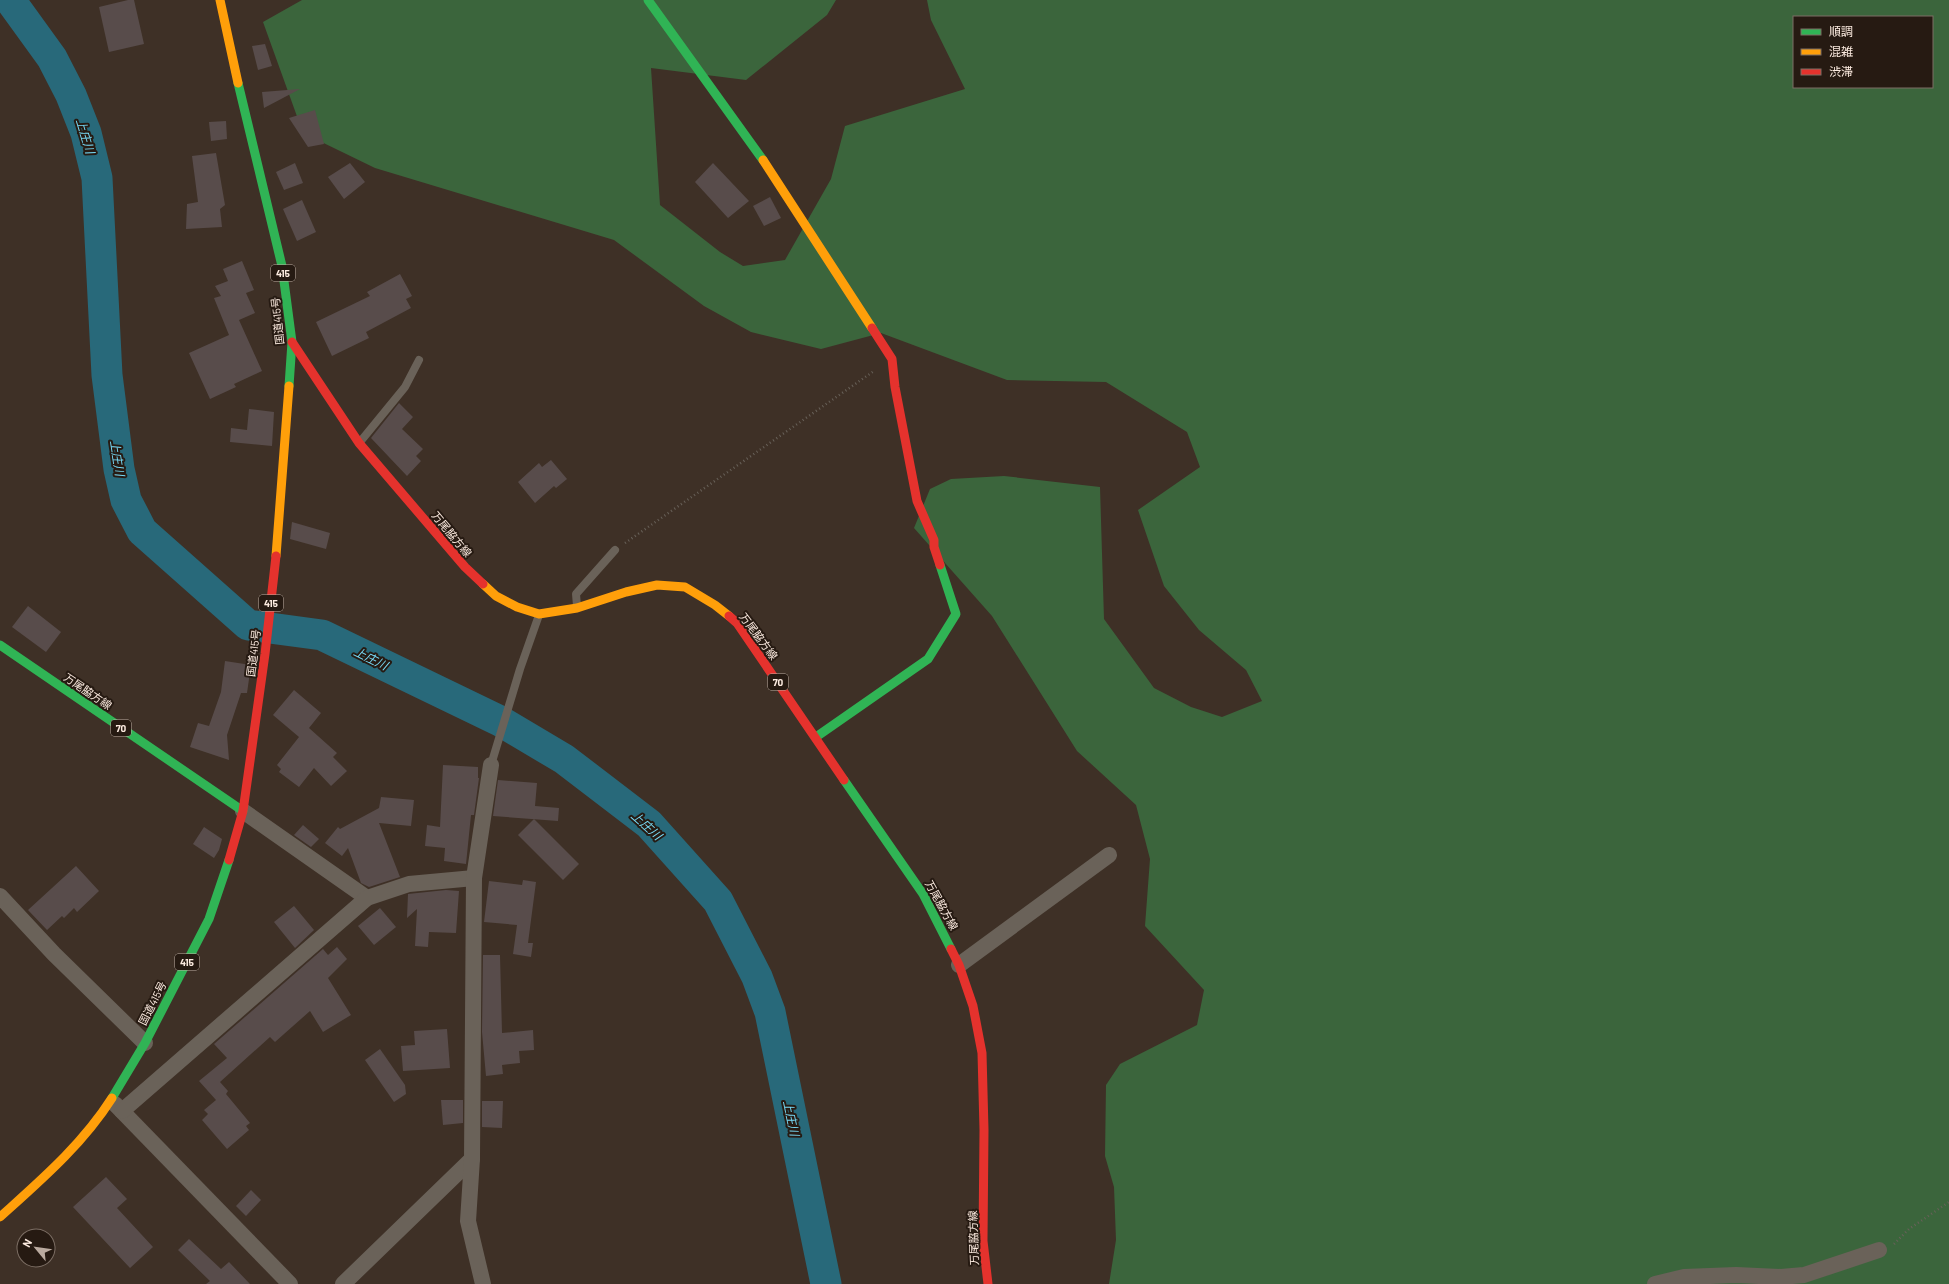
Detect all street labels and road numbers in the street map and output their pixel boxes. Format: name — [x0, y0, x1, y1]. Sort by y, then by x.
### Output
road number: 415 — [271, 265, 295, 281]
street label: 国道415号 — [268, 297, 286, 345]
street label: 万尾脇方線 — [429, 509, 475, 559]
road number: 415 — [259, 595, 283, 611]
street label: 万尾脇方線 — [737, 610, 781, 662]
street label: 国道415号 — [244, 629, 262, 677]
street label: 万尾脇方線 — [62, 670, 114, 712]
road number: 70 — [768, 674, 788, 690]
road number: 70 — [111, 720, 131, 736]
street label: 万尾脇方線 — [923, 878, 961, 932]
road number: 415 — [175, 954, 199, 970]
street label: 国道415号 — [135, 979, 169, 1027]
street label: 万尾脇方線 — [966, 1210, 980, 1266]

